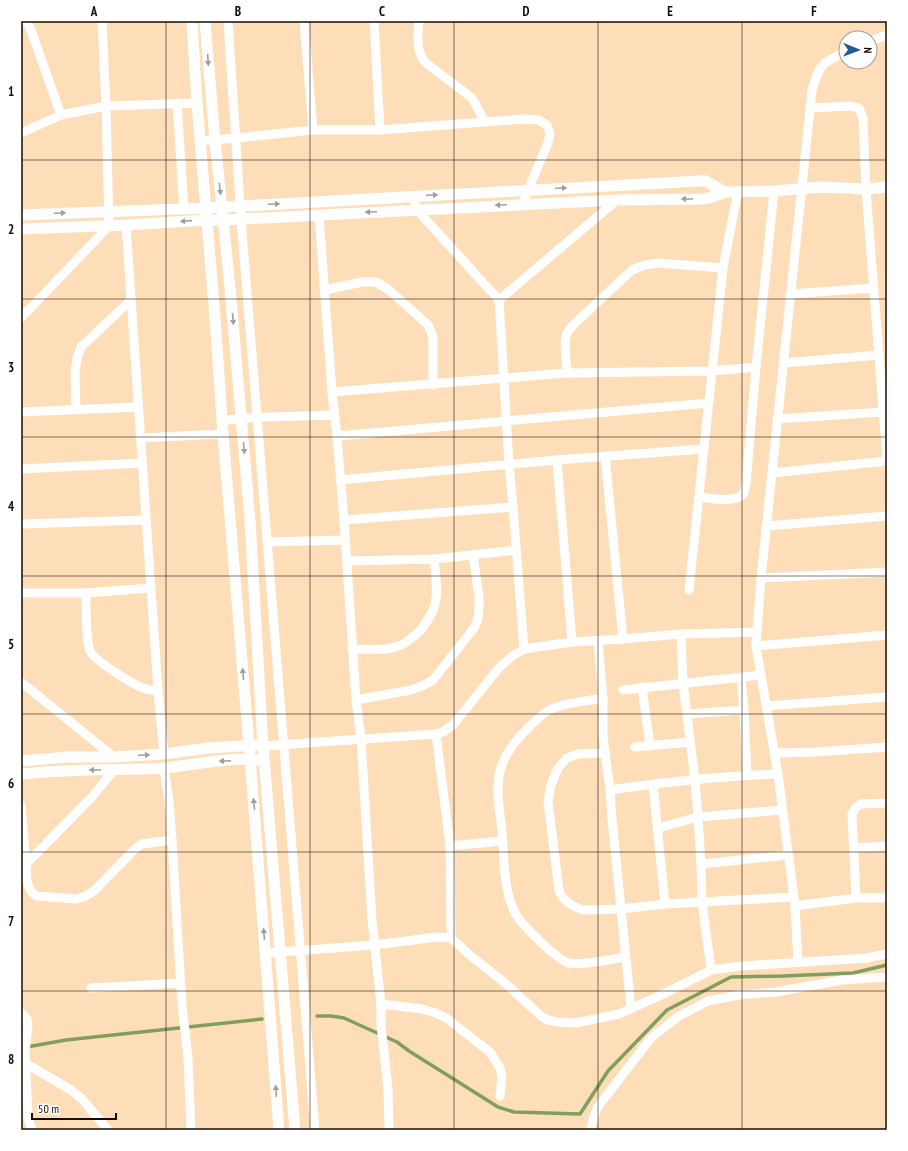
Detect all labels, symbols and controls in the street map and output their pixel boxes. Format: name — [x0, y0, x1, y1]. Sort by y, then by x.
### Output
text: A — [90, 3, 98, 20]
text: B — [235, 3, 241, 20]
text: C — [379, 3, 385, 20]
text: D — [523, 3, 530, 20]
text: E — [667, 3, 673, 20]
text: F — [811, 3, 817, 20]
north arrow — [838, 30, 878, 70]
text: N — [861, 47, 875, 53]
one-way arrow — [205, 54, 212, 66]
text: 1 — [8, 83, 14, 100]
one-way arrow — [217, 183, 224, 195]
one-way arrow — [555, 185, 568, 191]
one-way arrow — [426, 192, 438, 199]
one-way arrow — [680, 196, 693, 202]
one-way arrow — [268, 201, 280, 208]
one-way arrow — [495, 202, 507, 209]
one-way arrow — [364, 209, 377, 215]
one-way arrow — [54, 210, 66, 217]
one-way arrow — [180, 218, 192, 225]
text: 2 — [8, 221, 14, 238]
one-way arrow — [230, 313, 236, 325]
text: 3 — [8, 359, 14, 376]
one-way arrow — [241, 442, 248, 454]
text: 4 — [8, 498, 15, 515]
text: 5 — [8, 636, 14, 653]
one-way arrow — [240, 668, 246, 680]
one-way arrow — [138, 752, 150, 759]
one-way arrow — [219, 757, 231, 764]
one-way arrow — [88, 767, 101, 773]
text: 6 — [8, 775, 14, 792]
one-way arrow — [250, 798, 257, 810]
text: 7 — [8, 913, 14, 930]
one-way arrow — [261, 928, 268, 940]
text: 8 — [8, 1051, 14, 1068]
one-way arrow — [273, 1085, 280, 1097]
scale bar — [32, 1095, 116, 1121]
text: 50 m — [38, 1101, 59, 1116]

